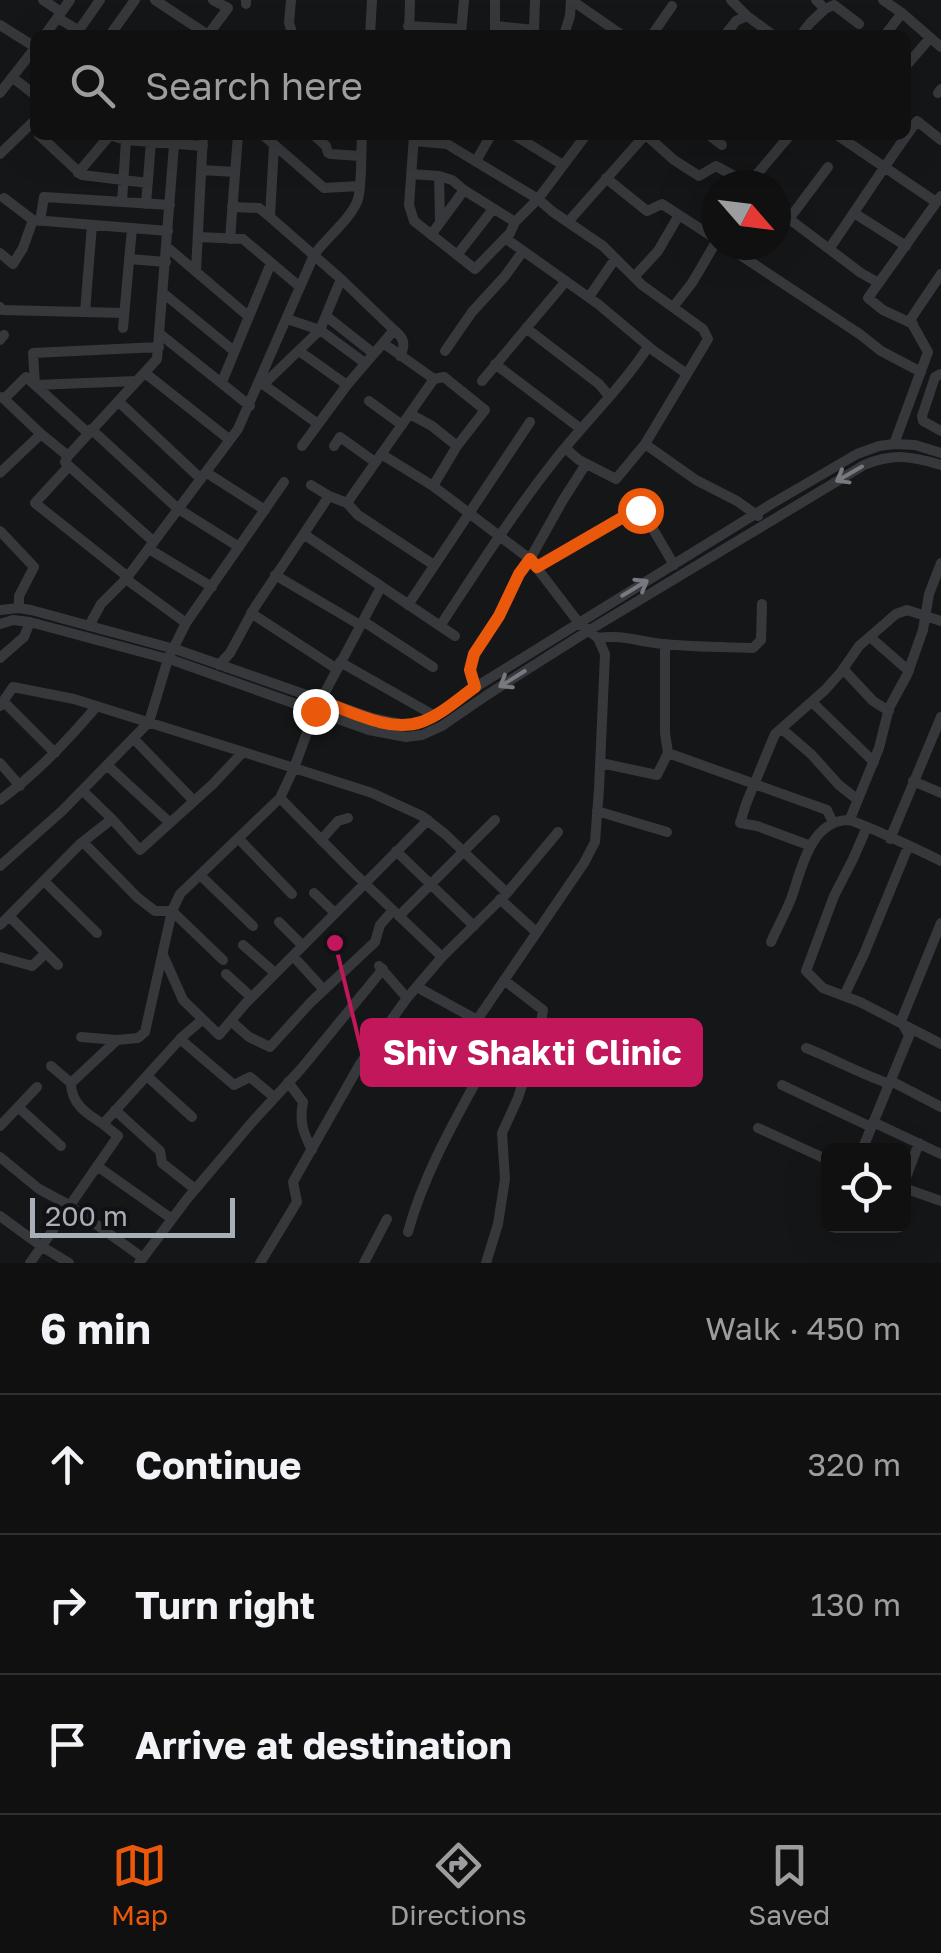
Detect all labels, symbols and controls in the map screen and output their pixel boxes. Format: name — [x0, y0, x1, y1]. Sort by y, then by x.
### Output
search box — [30, 30, 911, 140]
icon: search — [65, 58, 120, 113]
text: Search here — [145, 63, 363, 108]
north arrow — [701, 170, 791, 260]
one-way arrow — [835, 464, 864, 484]
route start — [618, 488, 664, 534]
one-way arrow — [620, 578, 649, 598]
one-way arrow — [498, 669, 526, 690]
route end — [293, 689, 339, 735]
callout: Shiv Shakti Clinic — [362, 1020, 701, 1085]
text: Shiv Shakti Clinic — [382, 1031, 682, 1073]
map controls — [821, 1143, 911, 1233]
button: locate — [821, 1143, 911, 1233]
scale bar — [30, 1193, 235, 1238]
text: 200 m — [45, 1199, 128, 1232]
text: 6 min — [40, 1303, 151, 1353]
text: Walk · 450 m — [705, 1309, 901, 1347]
icon: ahead — [40, 1437, 95, 1492]
text: Continue — [135, 1442, 301, 1487]
text: 320 m — [808, 1445, 901, 1483]
icon: right — [40, 1577, 95, 1632]
text: Turn right — [135, 1582, 315, 1627]
text: 130 m — [811, 1585, 901, 1623]
icon: arrive — [40, 1717, 95, 1772]
text: Arrive at destination — [135, 1722, 512, 1767]
tab: Map — [111, 1838, 168, 1931]
tab: Directions — [390, 1838, 527, 1931]
tab: Saved — [748, 1838, 830, 1931]

